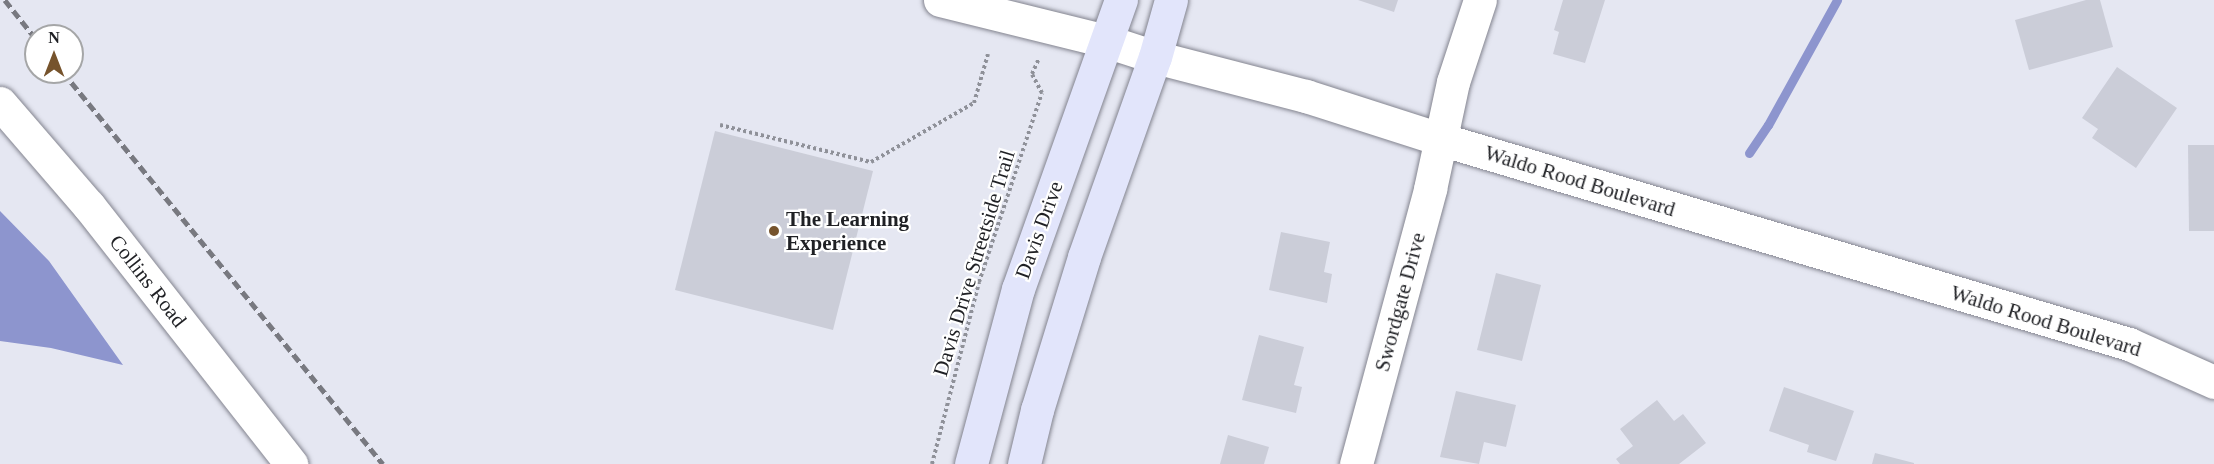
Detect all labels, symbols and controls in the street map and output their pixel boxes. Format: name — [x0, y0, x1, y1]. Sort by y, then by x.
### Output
north arrow — [24, 24, 84, 84]
text: N — [48, 29, 60, 46]
street label: Waldo Rood Boulevard — [1482, 140, 1678, 222]
street label: Davis Drive Streetside Trail — [928, 147, 1020, 379]
street label: Davis Drive — [1010, 178, 1068, 282]
place label: The Learning Experience — [786, 206, 909, 256]
marker: The Learning Experience — [767, 224, 781, 238]
street label: Collins Road — [104, 230, 192, 332]
street label: Swordgate Drive — [1369, 230, 1431, 374]
street label: Waldo Rood Boulevard — [1948, 280, 2144, 362]

